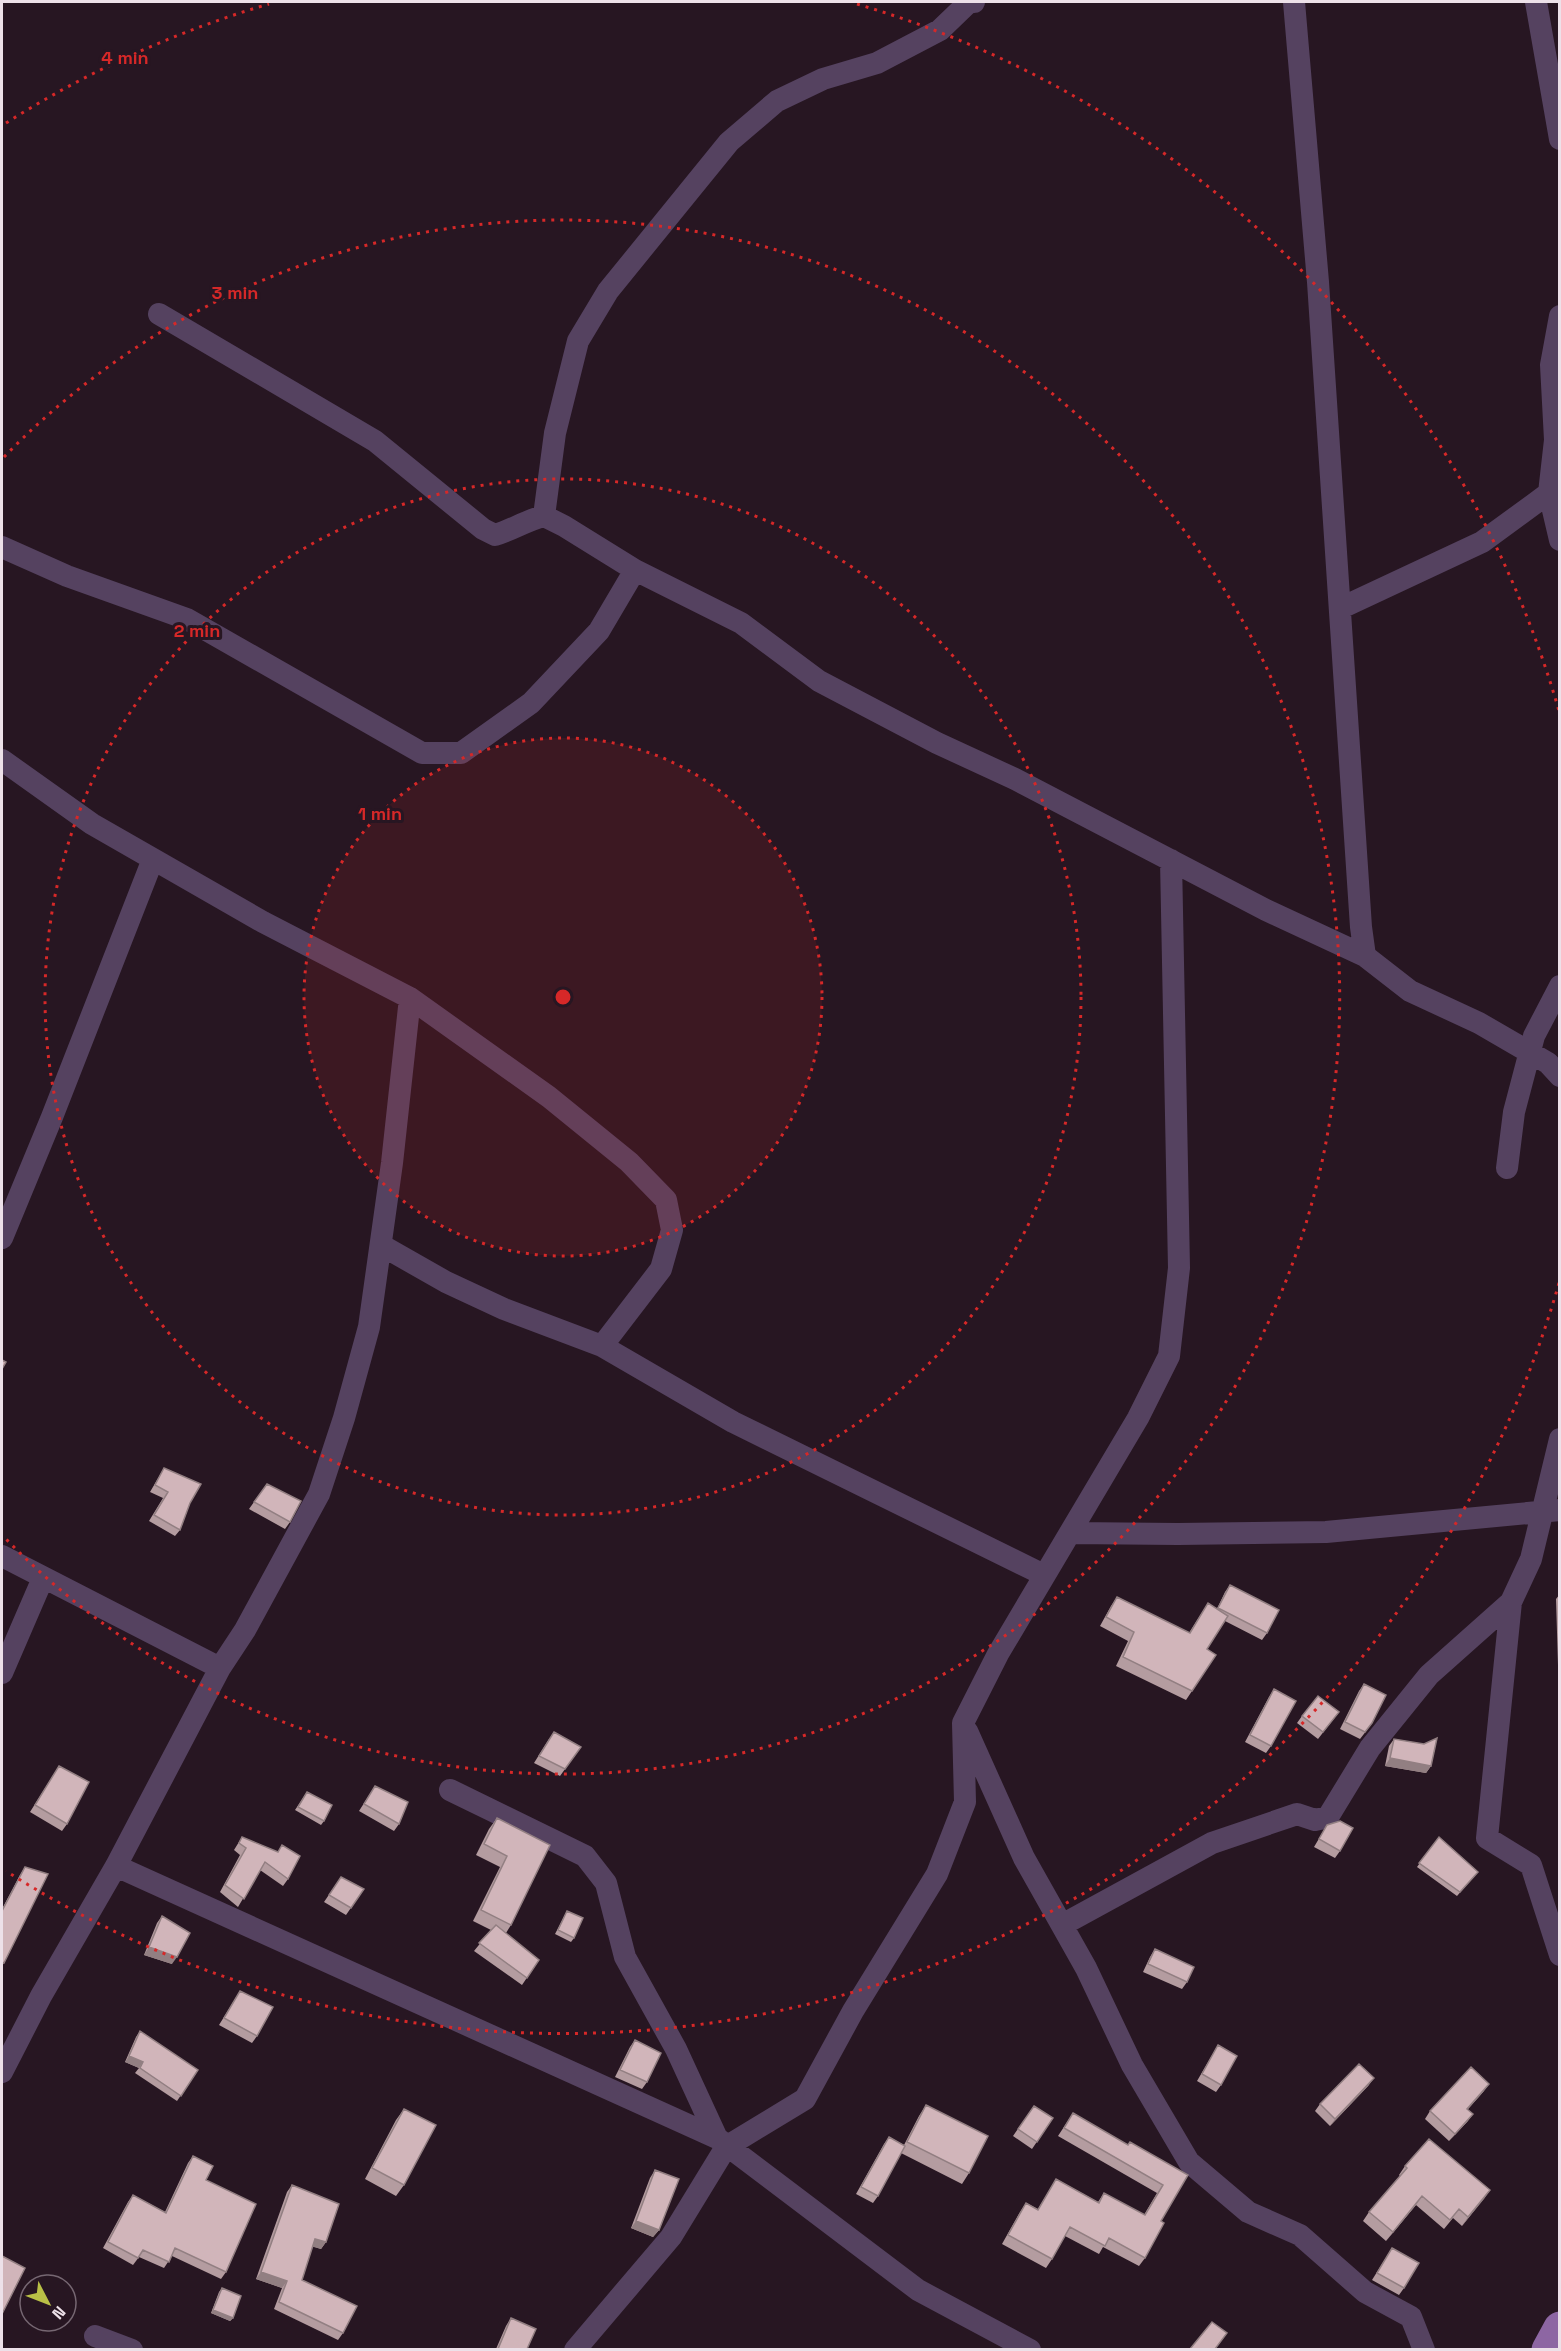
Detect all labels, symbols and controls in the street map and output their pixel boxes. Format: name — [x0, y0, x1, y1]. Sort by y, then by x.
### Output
text: 4 min — [101, 46, 149, 69]
text: 3 min — [212, 281, 258, 304]
text: 2 min — [174, 619, 220, 642]
text: 1 min — [358, 802, 402, 825]
centre of rings — [553, 987, 573, 1007]
north arrow — [18, 2273, 78, 2333]
text: N — [47, 2302, 70, 2324]

